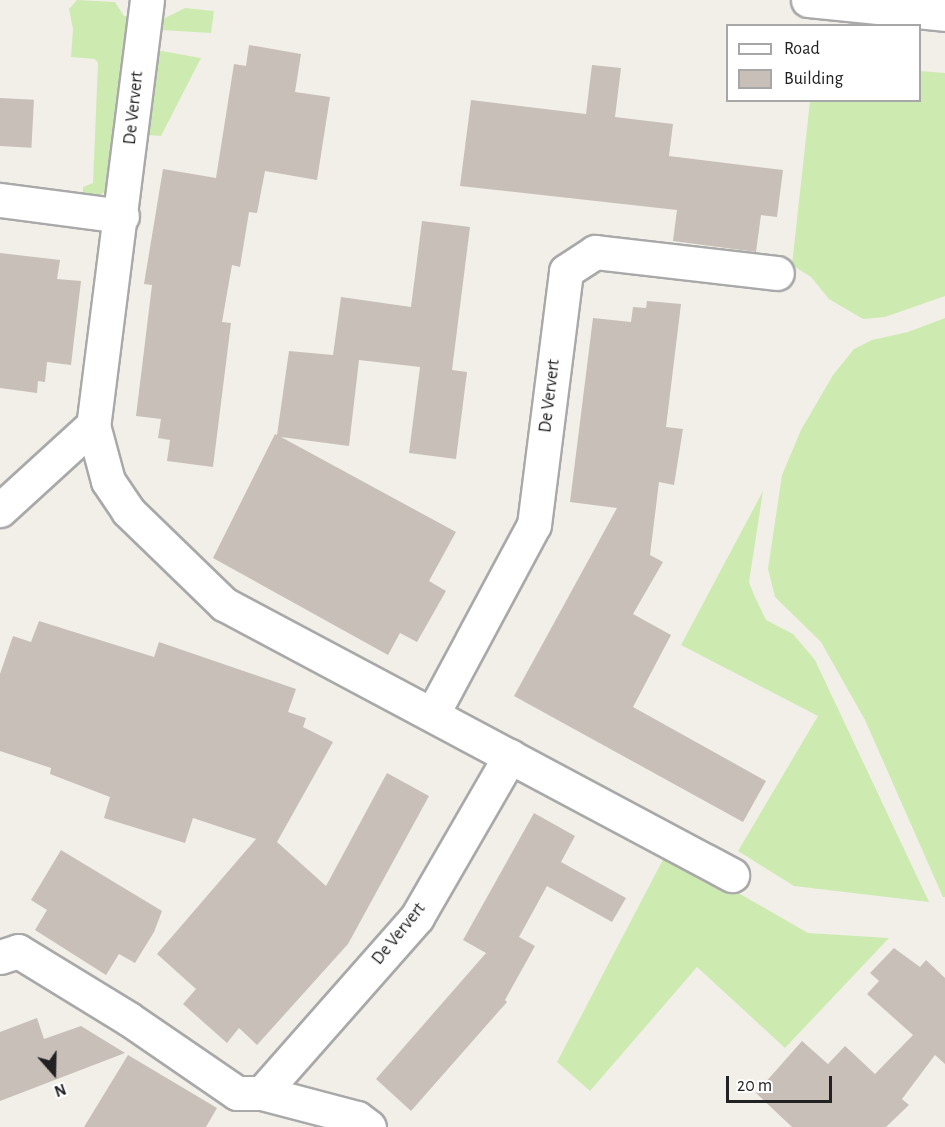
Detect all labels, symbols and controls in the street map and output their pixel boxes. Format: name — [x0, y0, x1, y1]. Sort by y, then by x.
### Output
legend — [726, 24, 921, 102]
text: Road — [784, 40, 820, 58]
street label: De Ververt — [119, 70, 149, 146]
text: Building — [784, 70, 843, 88]
street label: De Ververt — [535, 358, 565, 434]
street label: De Ververt — [367, 899, 431, 969]
north arrow — [24, 1043, 84, 1103]
scale bar — [729, 1064, 836, 1102]
text: 20 m — [737, 1077, 772, 1095]
text: N — [52, 1080, 68, 1099]

